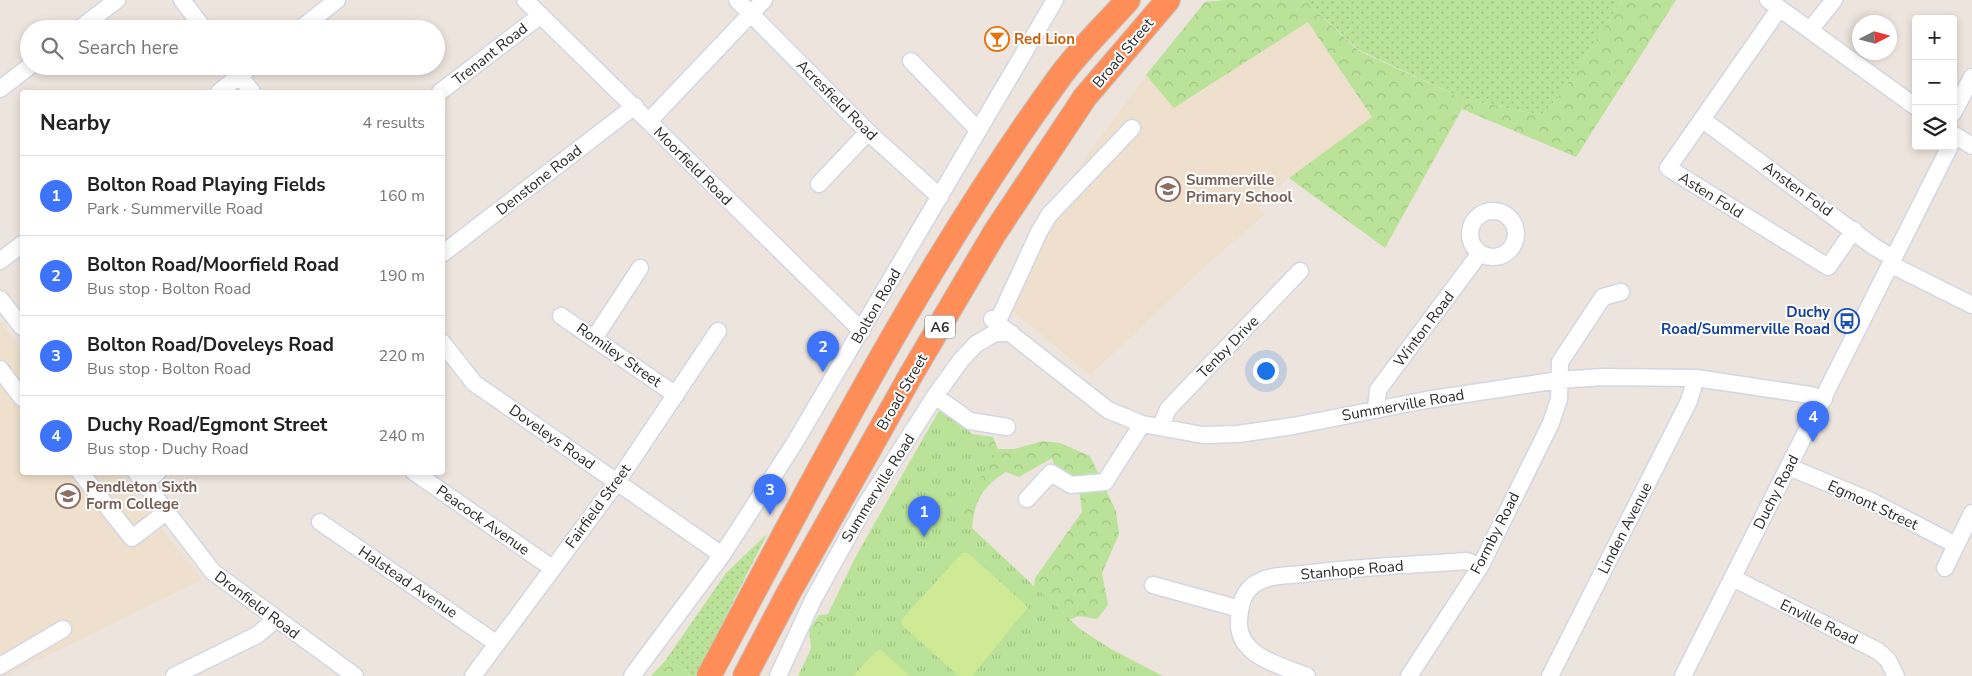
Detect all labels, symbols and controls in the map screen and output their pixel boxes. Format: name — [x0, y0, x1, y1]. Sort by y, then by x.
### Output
street label: Broad Street — [1088, 13, 1159, 92]
north arrow — [1852, 15, 1897, 60]
map controls — [1912, 15, 1957, 150]
button: + — [1912, 15, 1957, 60]
street label: Trenant Road — [448, 18, 532, 90]
search box — [20, 20, 445, 75]
bar icon: Red Lion — [984, 26, 1010, 52]
place label: Red Lion — [1014, 29, 1075, 49]
icon: search — [38, 34, 66, 62]
text: Search here — [78, 35, 179, 61]
street label: Acresfield Road — [792, 55, 882, 145]
button: − — [1912, 60, 1957, 105]
button: layers — [1912, 105, 1957, 150]
text: Nearby — [40, 109, 110, 137]
text: 4 results — [363, 112, 425, 134]
street label: Moorfield Road — [649, 122, 737, 210]
street label: Denstone Road — [492, 140, 586, 220]
street label: Ansten Fold — [1759, 157, 1837, 221]
street label: Asten Fold — [1675, 167, 1747, 223]
place label: Summerville Primary School — [1186, 170, 1293, 207]
text: Bolton Road Playing Fields — [87, 172, 326, 198]
school or university icon: Summerville Primary School — [1155, 176, 1181, 202]
text: 1 — [51, 185, 61, 207]
text: 160 m — [378, 185, 425, 207]
text: Park · Summerville Road — [87, 198, 263, 220]
text: Bolton Road/Moorfield Road — [87, 252, 339, 278]
text: 2 — [51, 265, 61, 287]
text: 190 m — [378, 265, 425, 287]
street label: Bolton Road — [846, 265, 906, 347]
text: Bus stop · Bolton Road — [87, 278, 251, 300]
street label: Winton Road — [1389, 287, 1459, 371]
place label: Duchy Road/Summerville Road — [1661, 302, 1830, 339]
bus stop icon: Duchy Road/Summerville Road — [1834, 308, 1860, 334]
street label: Tenby Drive — [1193, 311, 1263, 383]
road number: A6 — [925, 316, 955, 338]
street label: Romiley Street — [573, 318, 666, 392]
pin: 2 — [807, 331, 839, 372]
text: Bolton Road/Doveleys Road — [87, 332, 334, 358]
text: 3 — [51, 345, 61, 367]
text: 220 m — [378, 345, 425, 367]
street label: Broad Street — [872, 349, 932, 434]
text: Bus stop · Bolton Road — [87, 358, 251, 380]
your location — [1253, 358, 1279, 384]
street label: Summerville Road — [1340, 384, 1466, 426]
street label: Doveleys Road — [505, 400, 599, 474]
pin: 4 — [1797, 401, 1829, 442]
text: Duchy Road/Egmont Street — [87, 412, 327, 438]
text: 4 — [51, 425, 61, 447]
text: 240 m — [378, 425, 425, 447]
street label: Summerville Road — [837, 430, 919, 546]
text: Bus stop · Duchy Road — [87, 438, 249, 460]
street label: Duchy Road — [1749, 451, 1803, 533]
street label: Fairfield Street — [561, 459, 636, 552]
pin: 3 — [754, 474, 786, 515]
street label: Egmont Street — [1825, 475, 1922, 535]
place label: Pendleton Sixth Form College — [86, 477, 197, 514]
street label: Linden Avenue — [1593, 479, 1657, 577]
street label: Peacock Avenue — [432, 480, 534, 560]
school or university icon: Pendleton Sixth Form College — [55, 483, 81, 509]
street label: Formby Road — [1466, 489, 1524, 577]
pin: 1 — [908, 496, 940, 537]
street label: Halstead Avenue — [354, 541, 462, 623]
street label: Stanhope Road — [1300, 556, 1404, 584]
street label: Dronfield Road — [210, 566, 304, 644]
street label: Enville Road — [1777, 595, 1861, 649]

